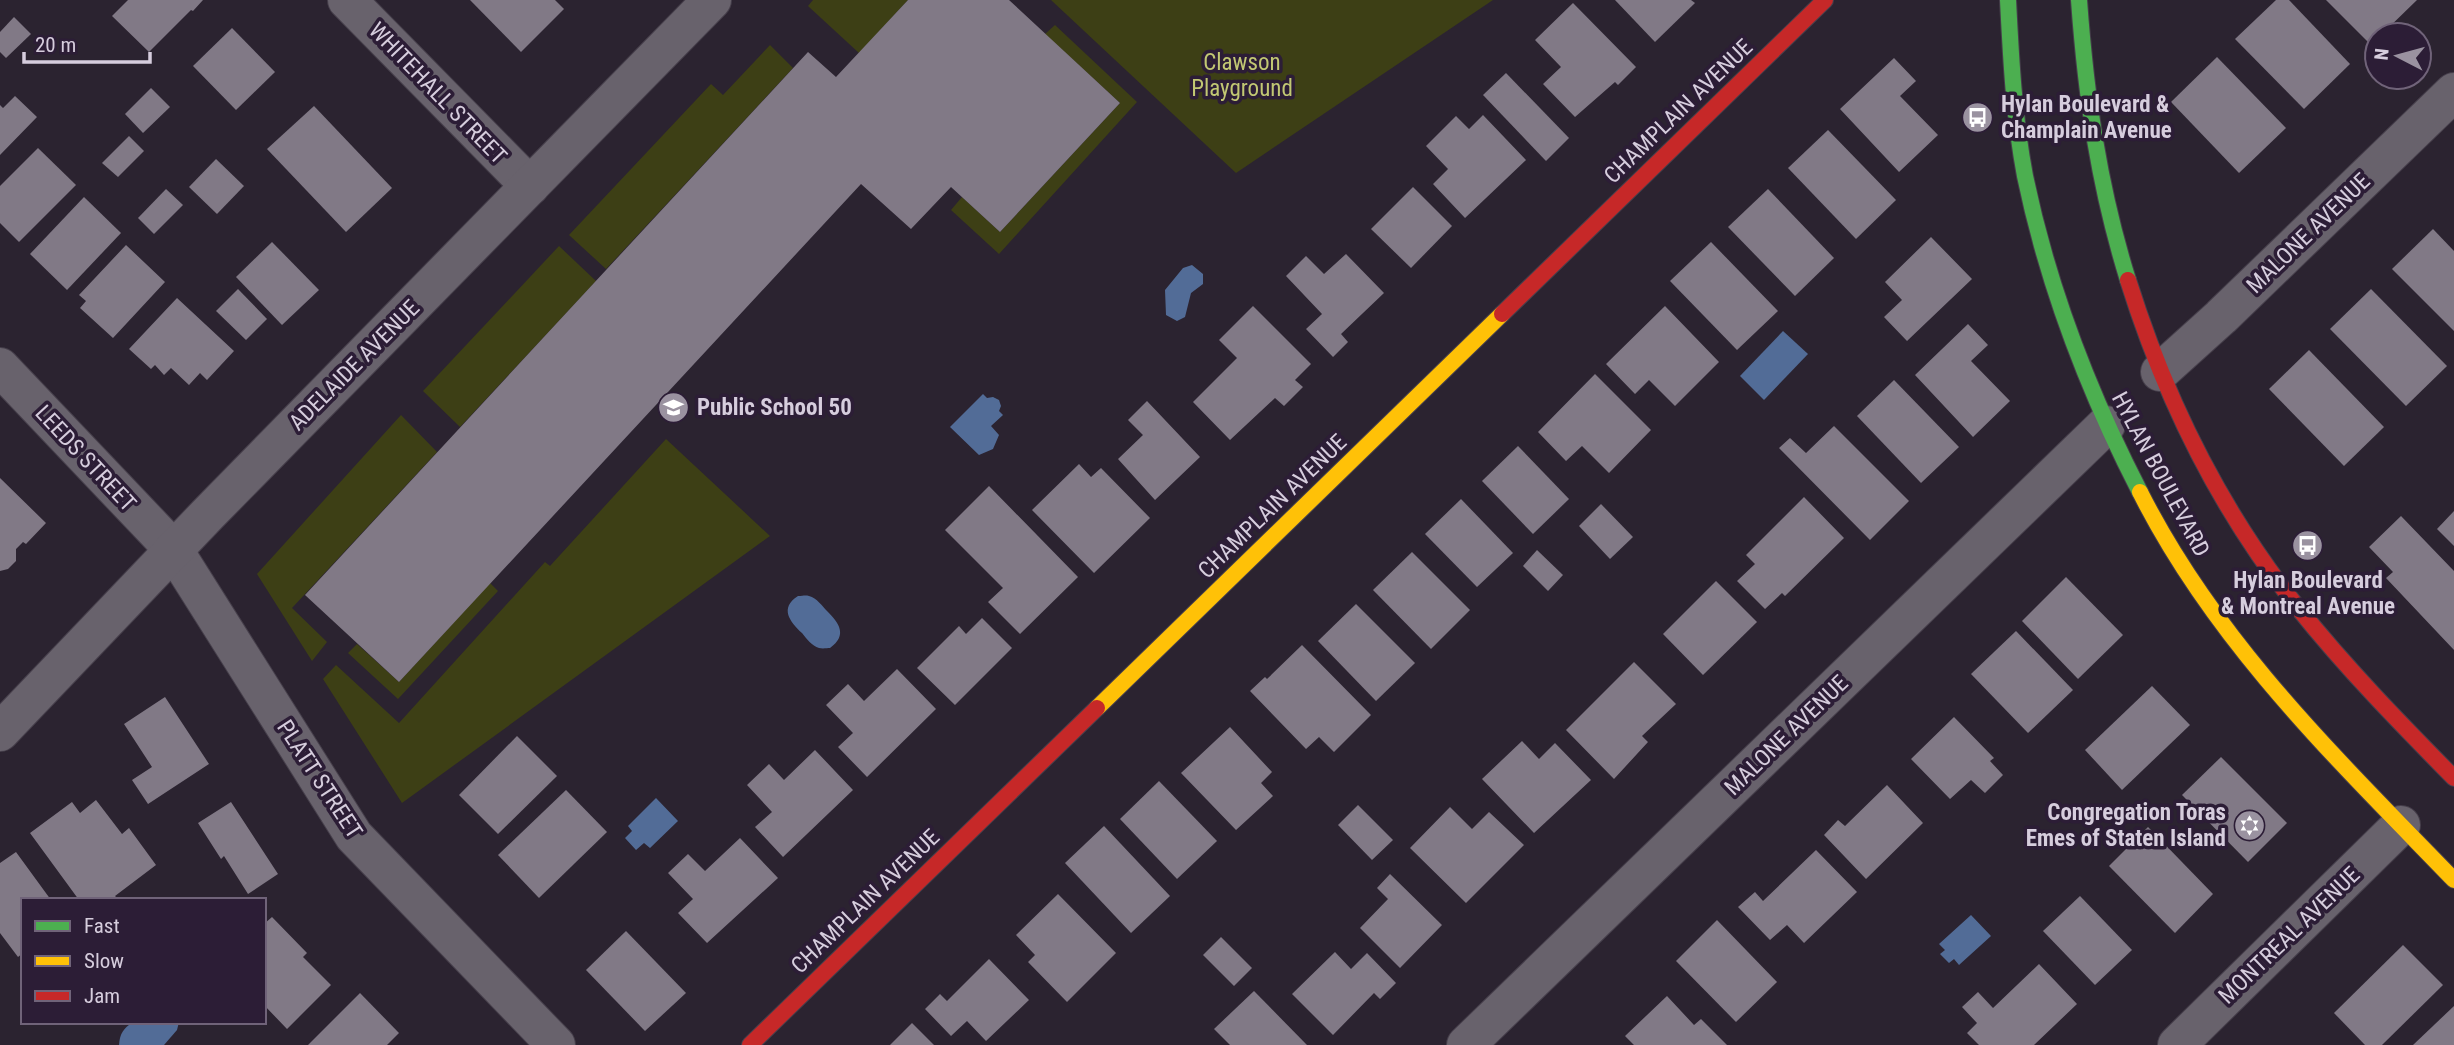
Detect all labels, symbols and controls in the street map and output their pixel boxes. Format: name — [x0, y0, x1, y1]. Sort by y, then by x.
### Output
street label: WHITEHALL STREET — [363, 17, 512, 170]
scale bar — [24, 21, 150, 65]
north arrow — [2363, 21, 2433, 91]
text: 20 m — [35, 33, 76, 57]
street label: CHAMPLAIN AVENUE — [1599, 34, 1758, 189]
text: N — [2370, 47, 2394, 61]
park label: Clawson Playground — [1191, 49, 1293, 102]
place label: Hylan Boulevard & Champlain Avenue — [2001, 91, 2172, 144]
bus stop icon: Hylan Boulevard & Champlain Avenue — [1961, 100, 1995, 134]
street label: MALONE AVENUE — [2241, 168, 2376, 299]
street label: ADELAIDE AVENUE — [284, 295, 425, 436]
street label: HYLAN BOULEVARD — [2106, 387, 2215, 561]
school or university icon: Public School 50 — [657, 390, 691, 424]
place label: Public School 50 — [697, 394, 852, 421]
street label: LEEDS STREET — [30, 400, 142, 517]
street label: CHAMPLAIN AVENUE — [1193, 429, 1352, 584]
bus stop icon: Hylan Boulevard & Montreal Avenue — [2291, 529, 2325, 563]
place label: Hylan Boulevard & Montreal Avenue — [2221, 567, 2395, 620]
street label: MALONE AVENUE — [1719, 670, 1854, 801]
street label: PLATT STREET — [271, 715, 368, 844]
place label: Congregation Toras Emes of Staten Island — [2026, 799, 2226, 852]
synagogue icon: Congregation Toras Emes of Staten Island — [2232, 808, 2266, 842]
street label: CHAMPLAIN AVENUE — [786, 824, 945, 979]
street label: MONTREAL AVENUE — [2213, 861, 2365, 1009]
legend — [21, 898, 266, 1024]
text: Fast — [84, 914, 120, 938]
text: Slow — [84, 949, 124, 973]
text: Jam — [84, 984, 120, 1008]

